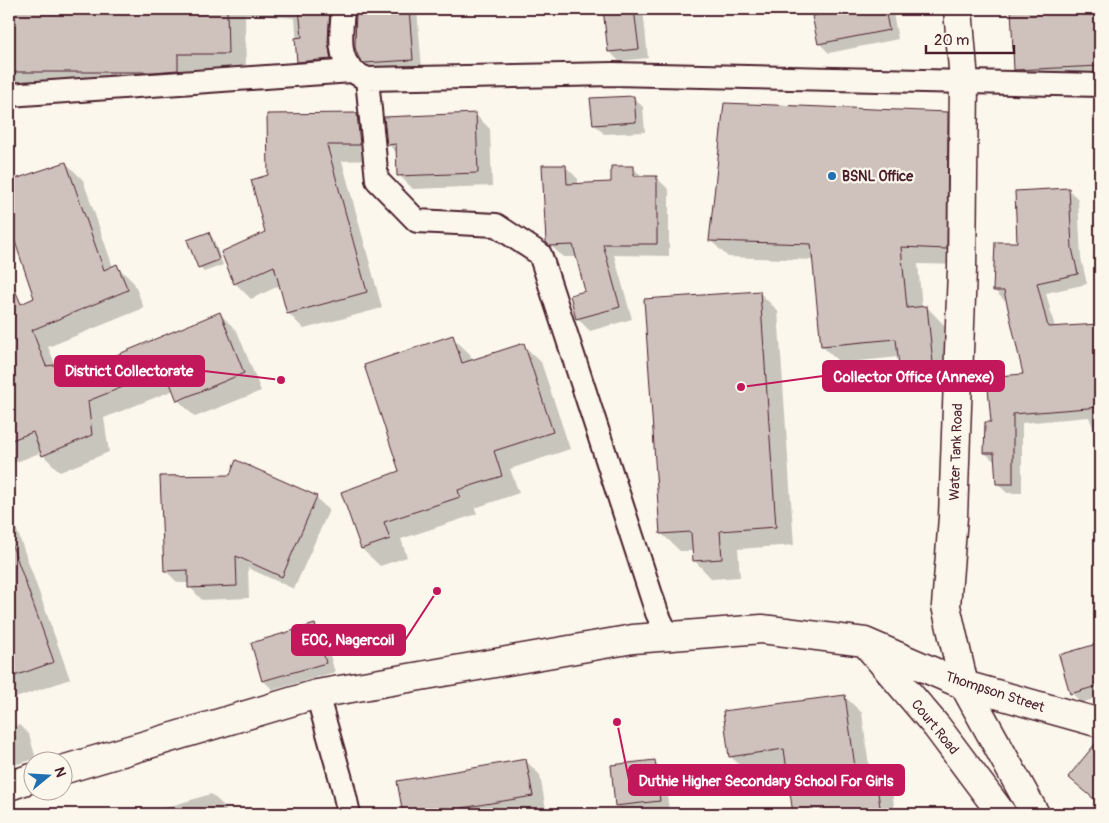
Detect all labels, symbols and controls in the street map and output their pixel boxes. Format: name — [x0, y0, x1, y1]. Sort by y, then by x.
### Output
scale bar — [926, 22, 1014, 54]
text: 20 m — [934, 31, 969, 50]
place label: BSNL Office — [842, 168, 914, 185]
marker: BSNL Office — [826, 170, 838, 182]
callout: District Collectorate — [55, 356, 204, 386]
callout: Collector Office (Annexe) — [823, 361, 1004, 391]
text: District Collectorate — [65, 362, 194, 381]
text: Collector Office (Annexe) — [833, 368, 995, 387]
street label: Water Tank Road — [946, 403, 966, 501]
callout: EOC, Nagercoil — [292, 625, 405, 655]
text: EOC, Nagercoil — [302, 631, 394, 650]
street label: Thompson Street — [943, 668, 1047, 716]
street label: Court Road — [908, 696, 962, 758]
north arrow — [22, 750, 72, 800]
text: N — [50, 765, 69, 779]
callout: Duthie Higher Secondary School For Girls — [629, 765, 904, 795]
text: Duthie Higher Secondary School For Girls — [638, 772, 894, 791]

